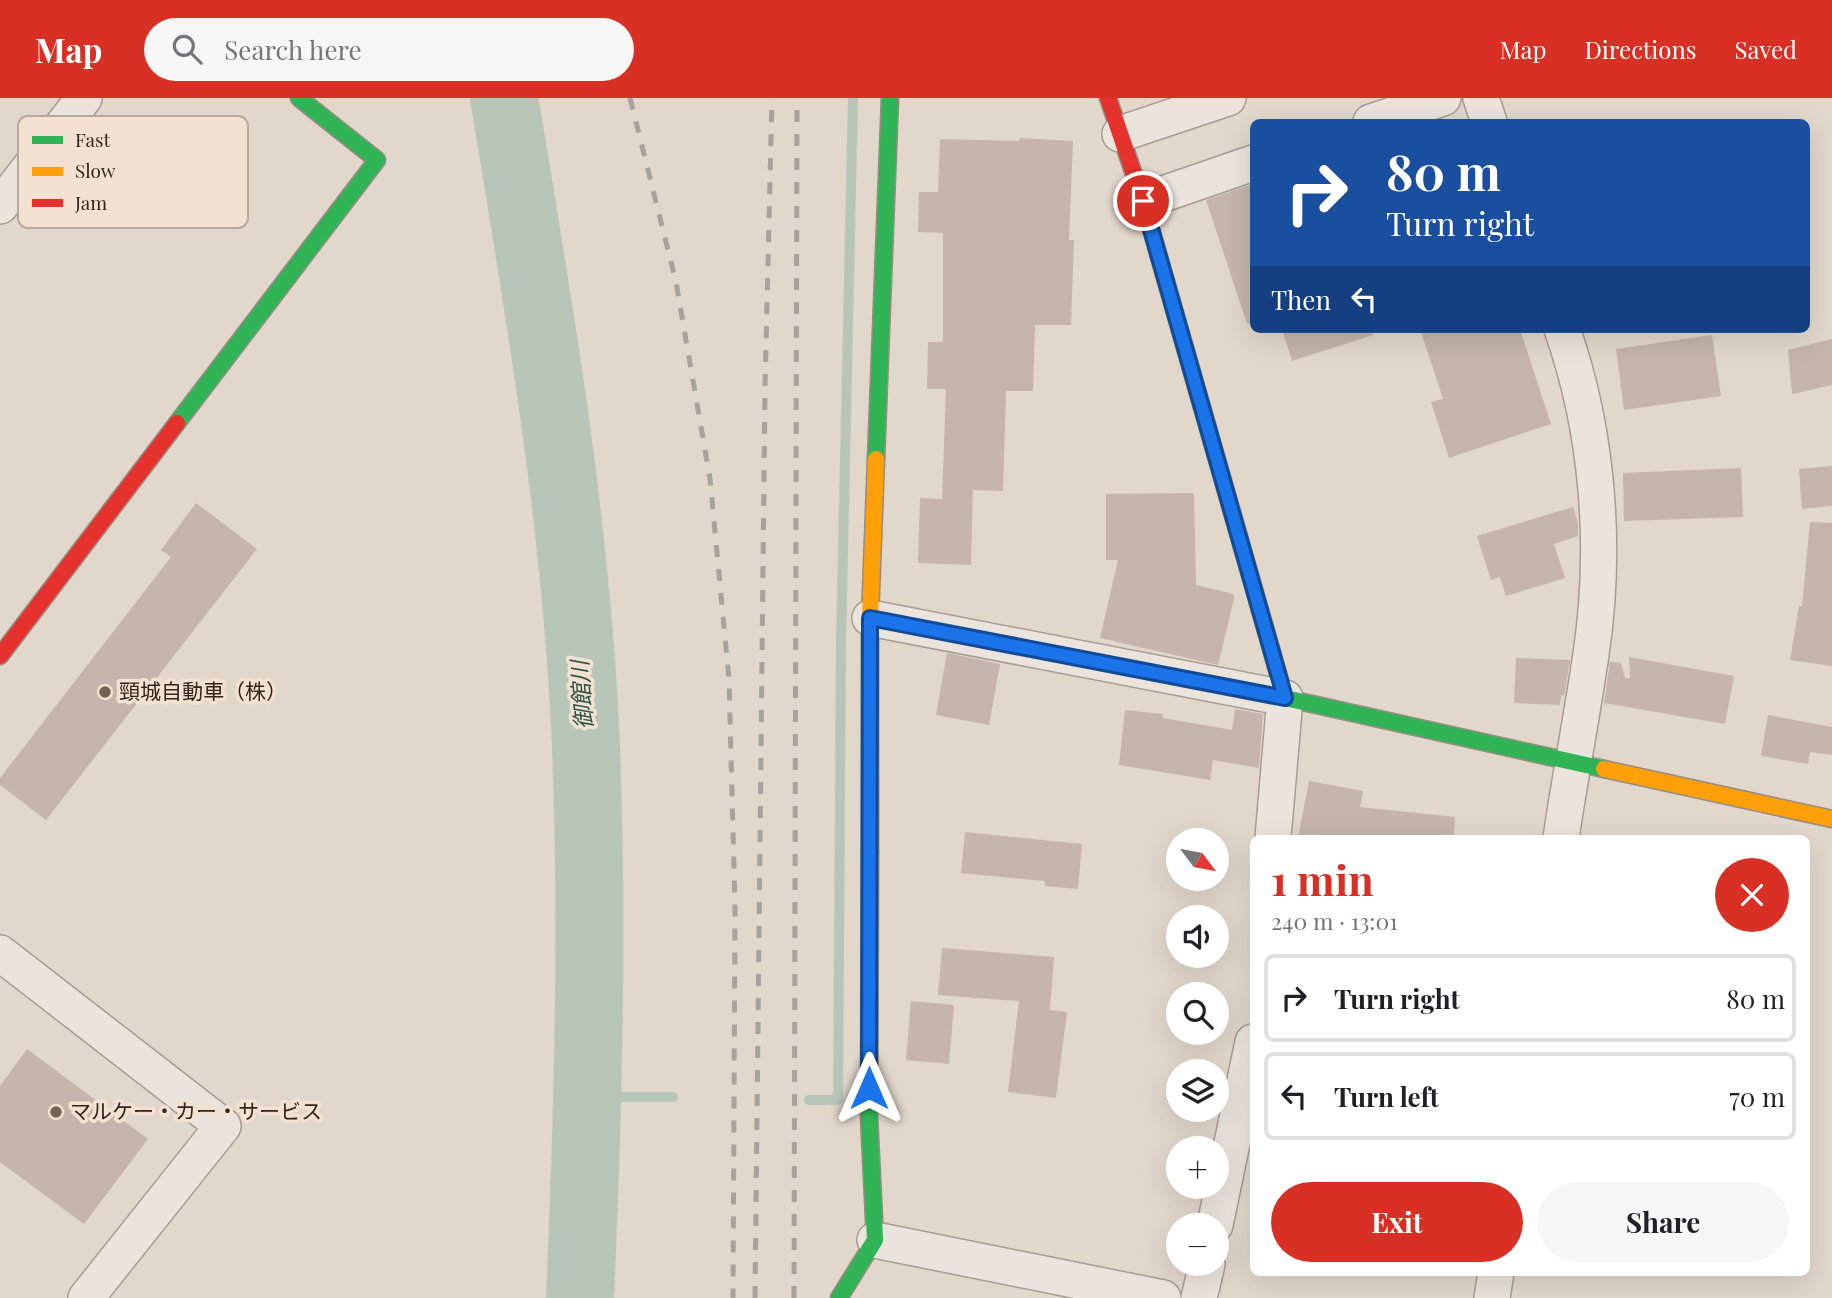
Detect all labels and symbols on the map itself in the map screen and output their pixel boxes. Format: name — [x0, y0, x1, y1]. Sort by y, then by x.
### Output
legend — [18, 116, 248, 228]
text: Fast — [75, 126, 111, 152]
text: Slow — [75, 157, 116, 183]
pin — [1113, 171, 1173, 231]
text: Jam — [74, 189, 107, 215]
water label: 御館川 — [562, 657, 598, 731]
place label: 頸城自動車（株） — [119, 676, 287, 704]
marker: 頸城自動車（株） — [97, 684, 113, 700]
north arrow — [1166, 828, 1228, 891]
position arrow — [832, 1051, 906, 1125]
place label: マルケー・カー・サービス — [70, 1096, 322, 1124]
marker: マルケー・カー・サービス — [48, 1104, 64, 1120]

